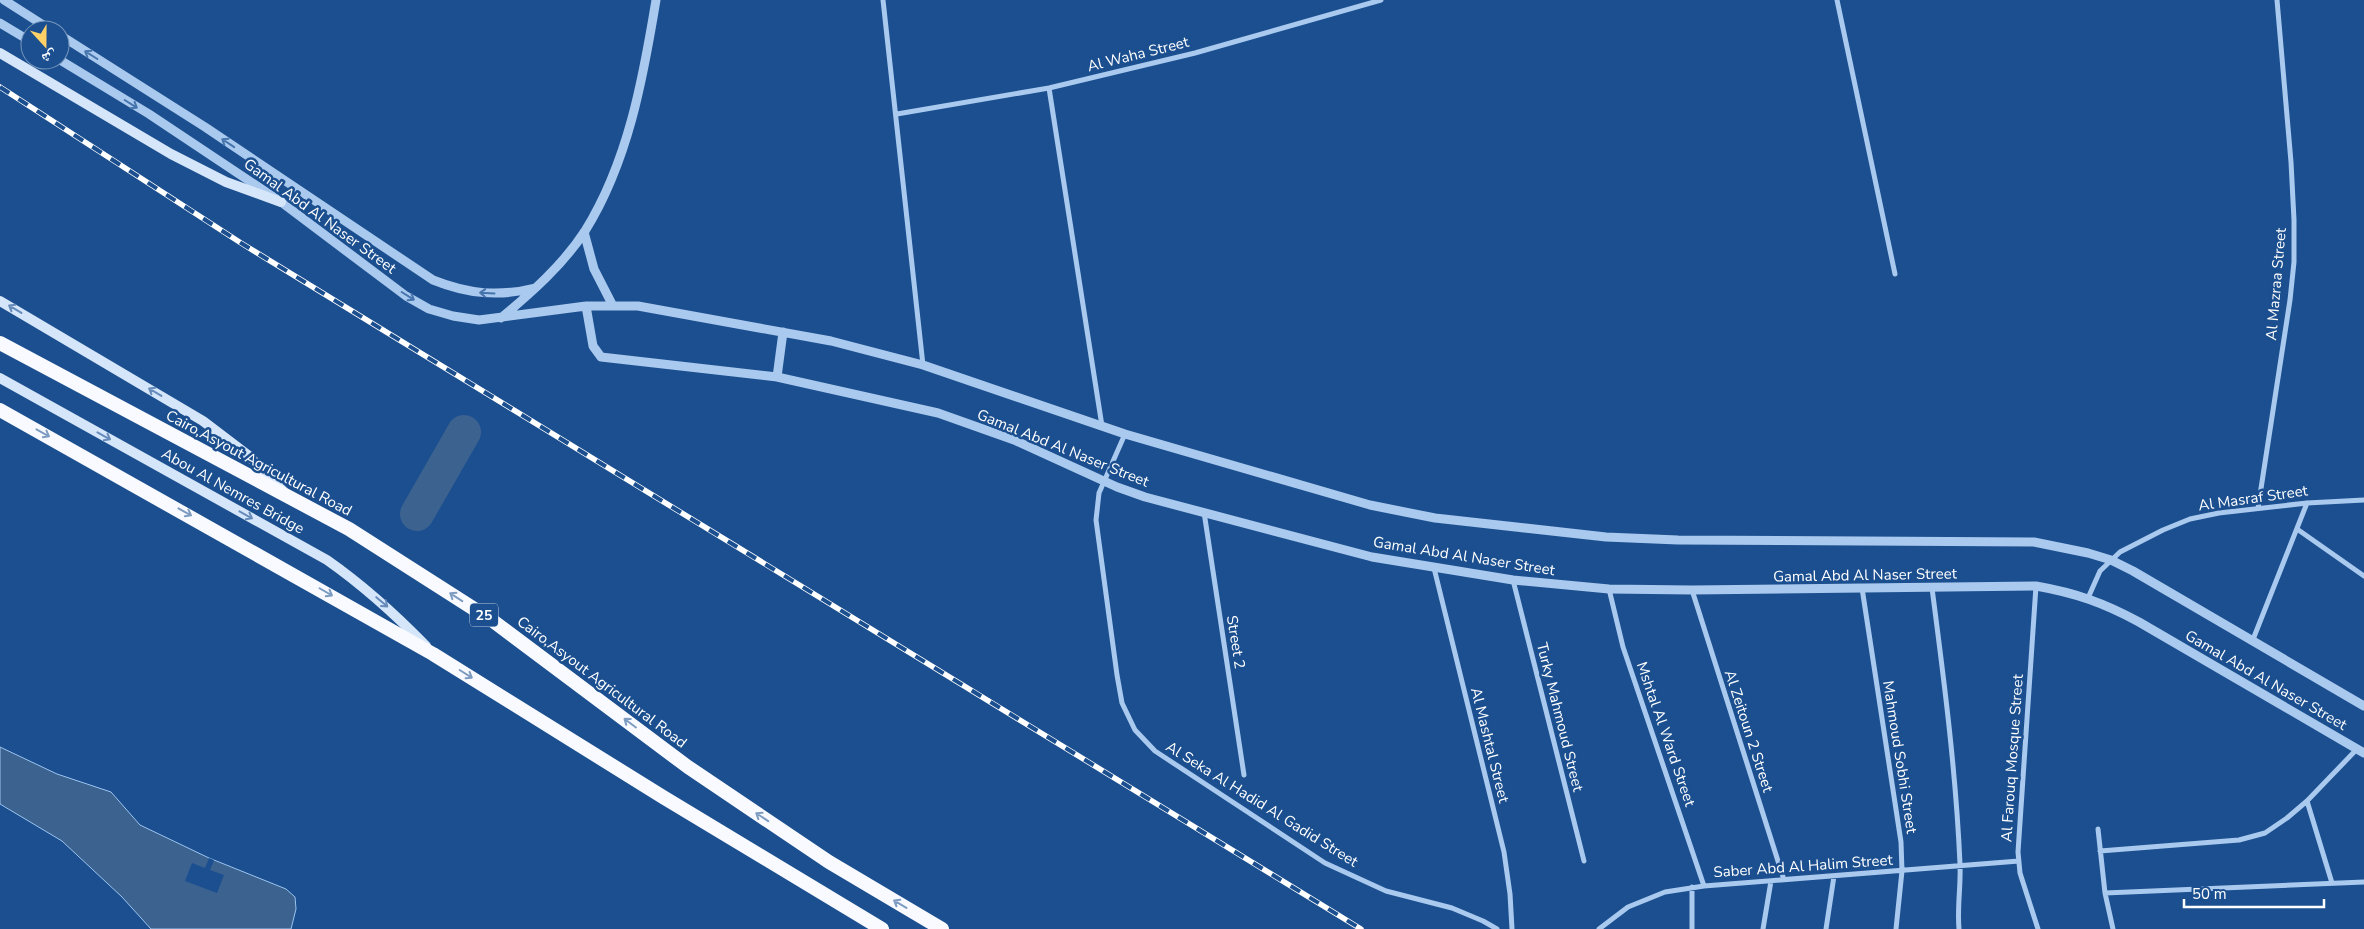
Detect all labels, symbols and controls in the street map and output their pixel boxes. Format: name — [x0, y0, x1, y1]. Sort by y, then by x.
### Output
north arrow — [20, 20, 70, 70]
street label: Al Waha Street — [1085, 32, 1192, 76]
text: ش — [39, 45, 60, 68]
one-way arrow — [85, 50, 99, 60]
one-way arrow — [124, 99, 138, 109]
one-way arrow — [221, 138, 235, 148]
street label: Gamal Abd Al Naser Street — [240, 154, 401, 279]
street label: Al Mazraa Street — [2261, 226, 2291, 341]
one-way arrow — [479, 289, 495, 298]
one-way arrow — [401, 291, 415, 302]
one-way arrow — [8, 304, 22, 314]
one-way arrow — [148, 387, 162, 397]
street label: Gamal Abd Al Naser Street — [974, 404, 1153, 492]
street label: Cairo,Asyout Agricultural Road — [163, 405, 355, 521]
one-way arrow — [35, 429, 49, 439]
one-way arrow — [96, 431, 110, 441]
street label: Abou Al Nemres Bridge — [158, 443, 308, 539]
street label: Al Masraf Street — [2197, 480, 2310, 516]
one-way arrow — [177, 508, 191, 518]
one-way arrow — [238, 510, 253, 520]
street label: Gamal Abd Al Naser Street — [1372, 532, 1557, 580]
street label: Gamal Abd Al Naser Street — [1773, 563, 1958, 587]
one-way arrow — [318, 588, 333, 598]
one-way arrow — [449, 592, 463, 602]
one-way arrow — [375, 597, 388, 608]
road number: 25 — [470, 604, 498, 626]
street label: Cairo,Asyout Agricultural Road — [513, 611, 691, 753]
street label: Street 2 — [1222, 614, 1250, 670]
street label: Gamal Abd Al Naser Street — [2181, 625, 2351, 735]
street label: Turky Mahmoud Street — [1532, 640, 1588, 794]
street label: Mshtal Al Ward Street — [1632, 659, 1700, 810]
street label: Al Zeitoun 2 Street — [1720, 667, 1778, 795]
one-way arrow — [459, 670, 473, 680]
street label: Al Farouq Mosque Street — [1996, 673, 2028, 843]
street label: Mahmoud Sobhi Street — [1878, 679, 1922, 836]
street label: Al Mashtal Street — [1466, 685, 1514, 805]
one-way arrow — [623, 718, 637, 728]
street label: Al Seka Al Hadid Al Gadid Street — [1162, 736, 1362, 872]
one-way arrow — [756, 812, 770, 822]
street label: Saber Abd Al Halim Street — [1713, 850, 1894, 882]
scale bar — [2184, 876, 2324, 908]
text: 50 m — [2192, 884, 2227, 904]
one-way arrow — [893, 899, 907, 909]

